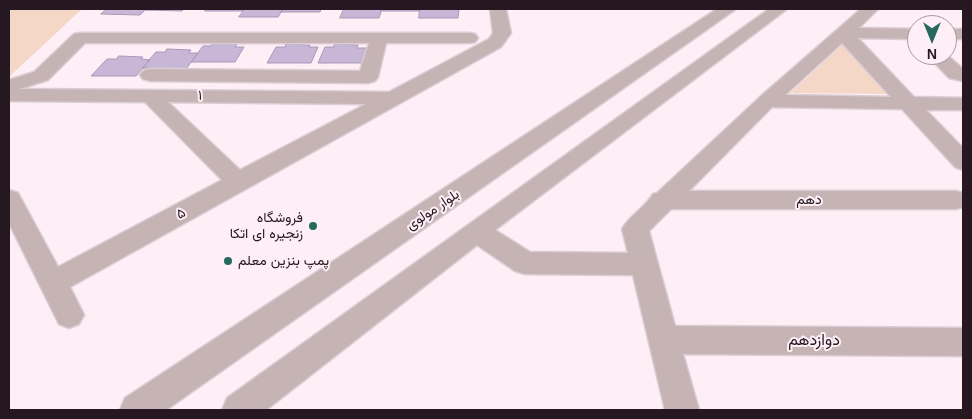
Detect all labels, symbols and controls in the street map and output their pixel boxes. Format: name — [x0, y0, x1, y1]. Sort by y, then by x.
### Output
north arrow — [907, 15, 957, 65]
text: N — [927, 46, 937, 62]
street label: ۱ — [198, 88, 202, 104]
street label: بلوار مولوی — [403, 186, 463, 234]
street label: دهم — [796, 192, 822, 208]
street label: ۵ — [173, 205, 189, 223]
place label: فروشگاه زنجیره ای اتکا — [230, 210, 303, 242]
marker: فروشگاه زنجیره ای اتکا — [307, 220, 319, 232]
place label: پمپ بنزین معلم — [238, 253, 329, 269]
marker: پمپ بنزین معلم — [222, 255, 234, 267]
street label: دوازدهم — [788, 331, 840, 351]

